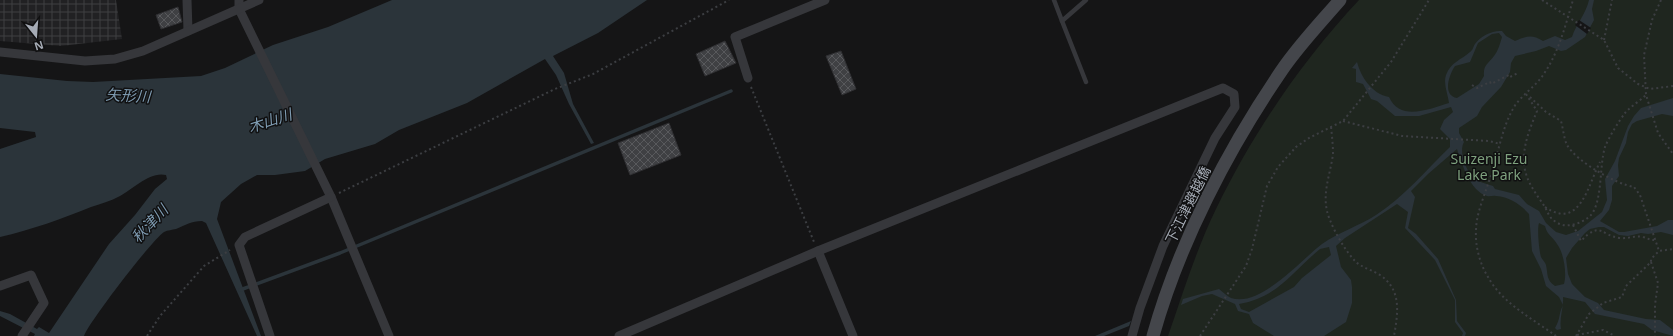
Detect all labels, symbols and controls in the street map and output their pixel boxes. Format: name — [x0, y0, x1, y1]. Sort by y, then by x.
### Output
north arrow — [16, 16, 56, 56]
text: N — [33, 38, 46, 55]
water label: 矢形川 — [105, 84, 153, 106]
water label: 木山川 — [245, 103, 296, 137]
park label: Suizenji Ezu Lake Park — [1451, 149, 1527, 184]
street label: 下江津避越僑 — [1161, 163, 1215, 247]
water label: 秋津川 — [127, 199, 173, 247]

